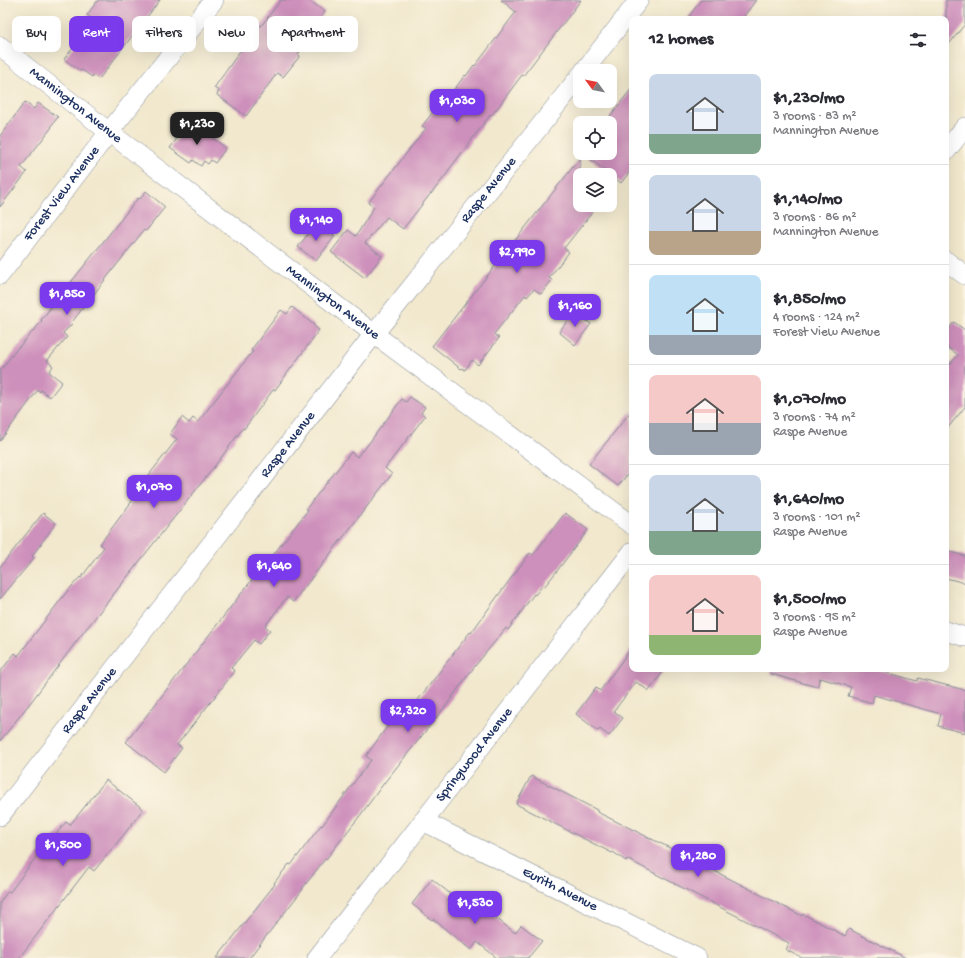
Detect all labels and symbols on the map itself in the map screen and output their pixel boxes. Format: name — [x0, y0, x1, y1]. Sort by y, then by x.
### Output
street label: Mannington Avenue — [25, 64, 126, 148]
north arrow — [573, 64, 617, 108]
pin: $1,030 — [424, 89, 490, 123]
pin: $1,230 — [164, 112, 230, 146]
street label: Forest View Avenue — [20, 142, 104, 246]
street label: Raspe Avenue — [457, 153, 521, 227]
pin: $1,140 — [283, 208, 349, 242]
pin: $2,990 — [484, 240, 550, 274]
street label: Mannington Avenue — [282, 261, 383, 344]
pin: $1,850 — [34, 282, 100, 316]
pin: $1,160 — [542, 294, 608, 328]
street label: Raspe Avenue — [257, 407, 320, 481]
pin: $1,070 — [121, 475, 187, 509]
pin: $1,640 — [241, 554, 307, 588]
street label: Raspe Avenue — [58, 663, 121, 737]
pin: $2,320 — [375, 699, 441, 733]
street label: Springwood Avenue — [433, 704, 517, 806]
pin: $1,500 — [30, 833, 96, 867]
pin: $1,280 — [665, 844, 731, 878]
street label: Eurith Avenue — [519, 863, 601, 916]
pin: $1,530 — [442, 891, 508, 925]

